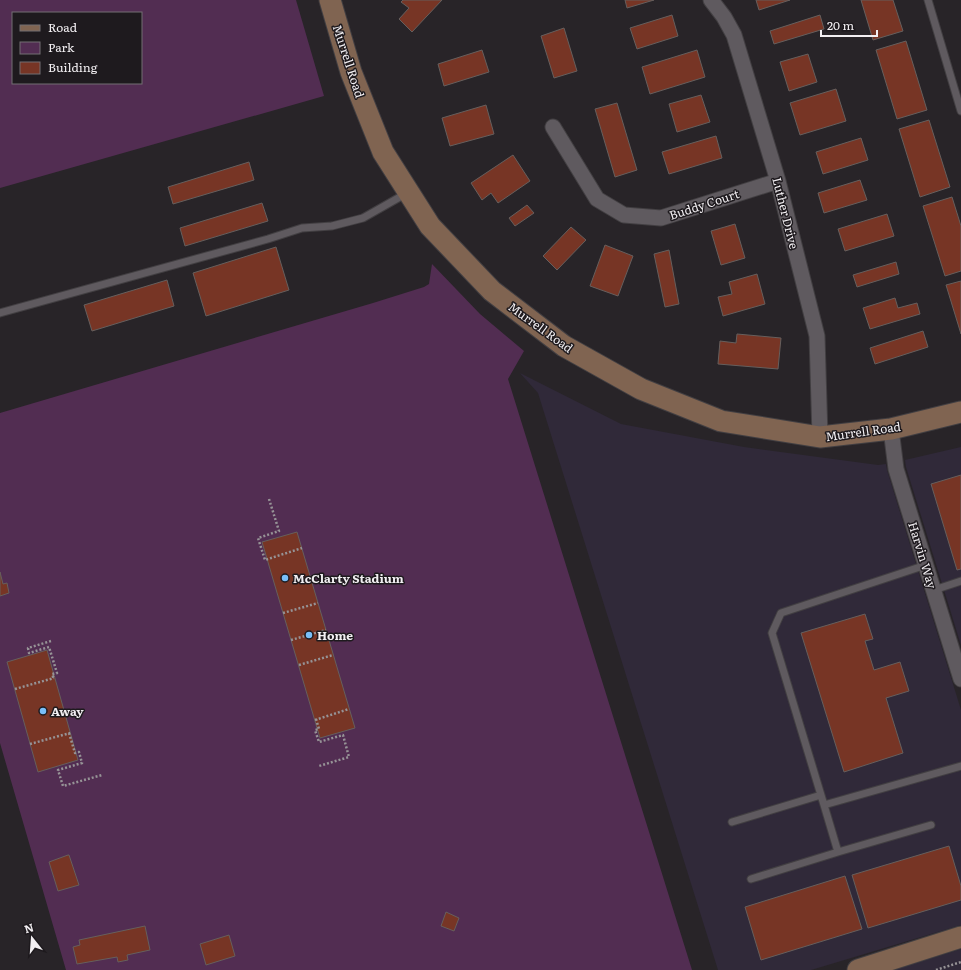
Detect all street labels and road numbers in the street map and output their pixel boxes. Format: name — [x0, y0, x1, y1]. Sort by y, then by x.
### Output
street label: Murrell Road — [329, 22, 369, 100]
street label: Luther Drive — [768, 175, 804, 251]
street label: Buddy Court — [667, 184, 741, 224]
street label: Murrell Road — [505, 297, 578, 357]
street label: Murrell Road — [824, 417, 902, 445]
street label: Harvin Way — [904, 519, 942, 591]

